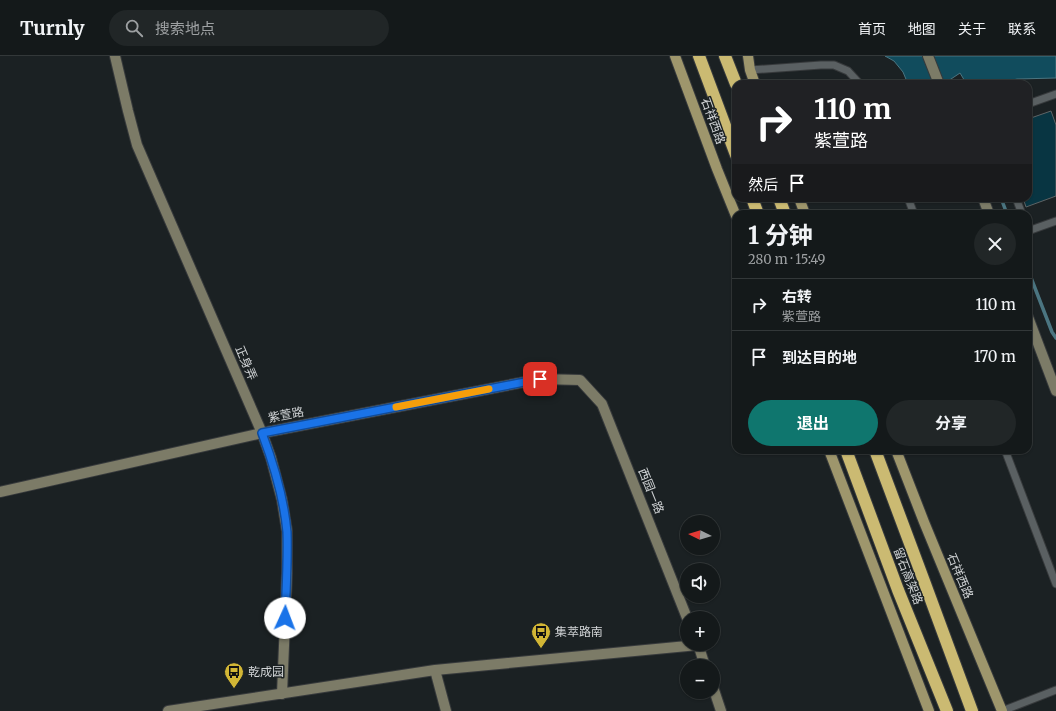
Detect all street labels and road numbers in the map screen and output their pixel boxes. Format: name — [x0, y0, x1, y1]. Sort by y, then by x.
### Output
street label: 石祥西路 — [698, 96, 729, 146]
street label: 正身弄 — [233, 343, 260, 382]
street label: 紫萱路 — [267, 404, 305, 425]
street label: 西园一路 — [636, 466, 667, 516]
street label: 留石高架路 — [891, 545, 926, 607]
street label: 石祥西路 — [944, 551, 977, 601]

